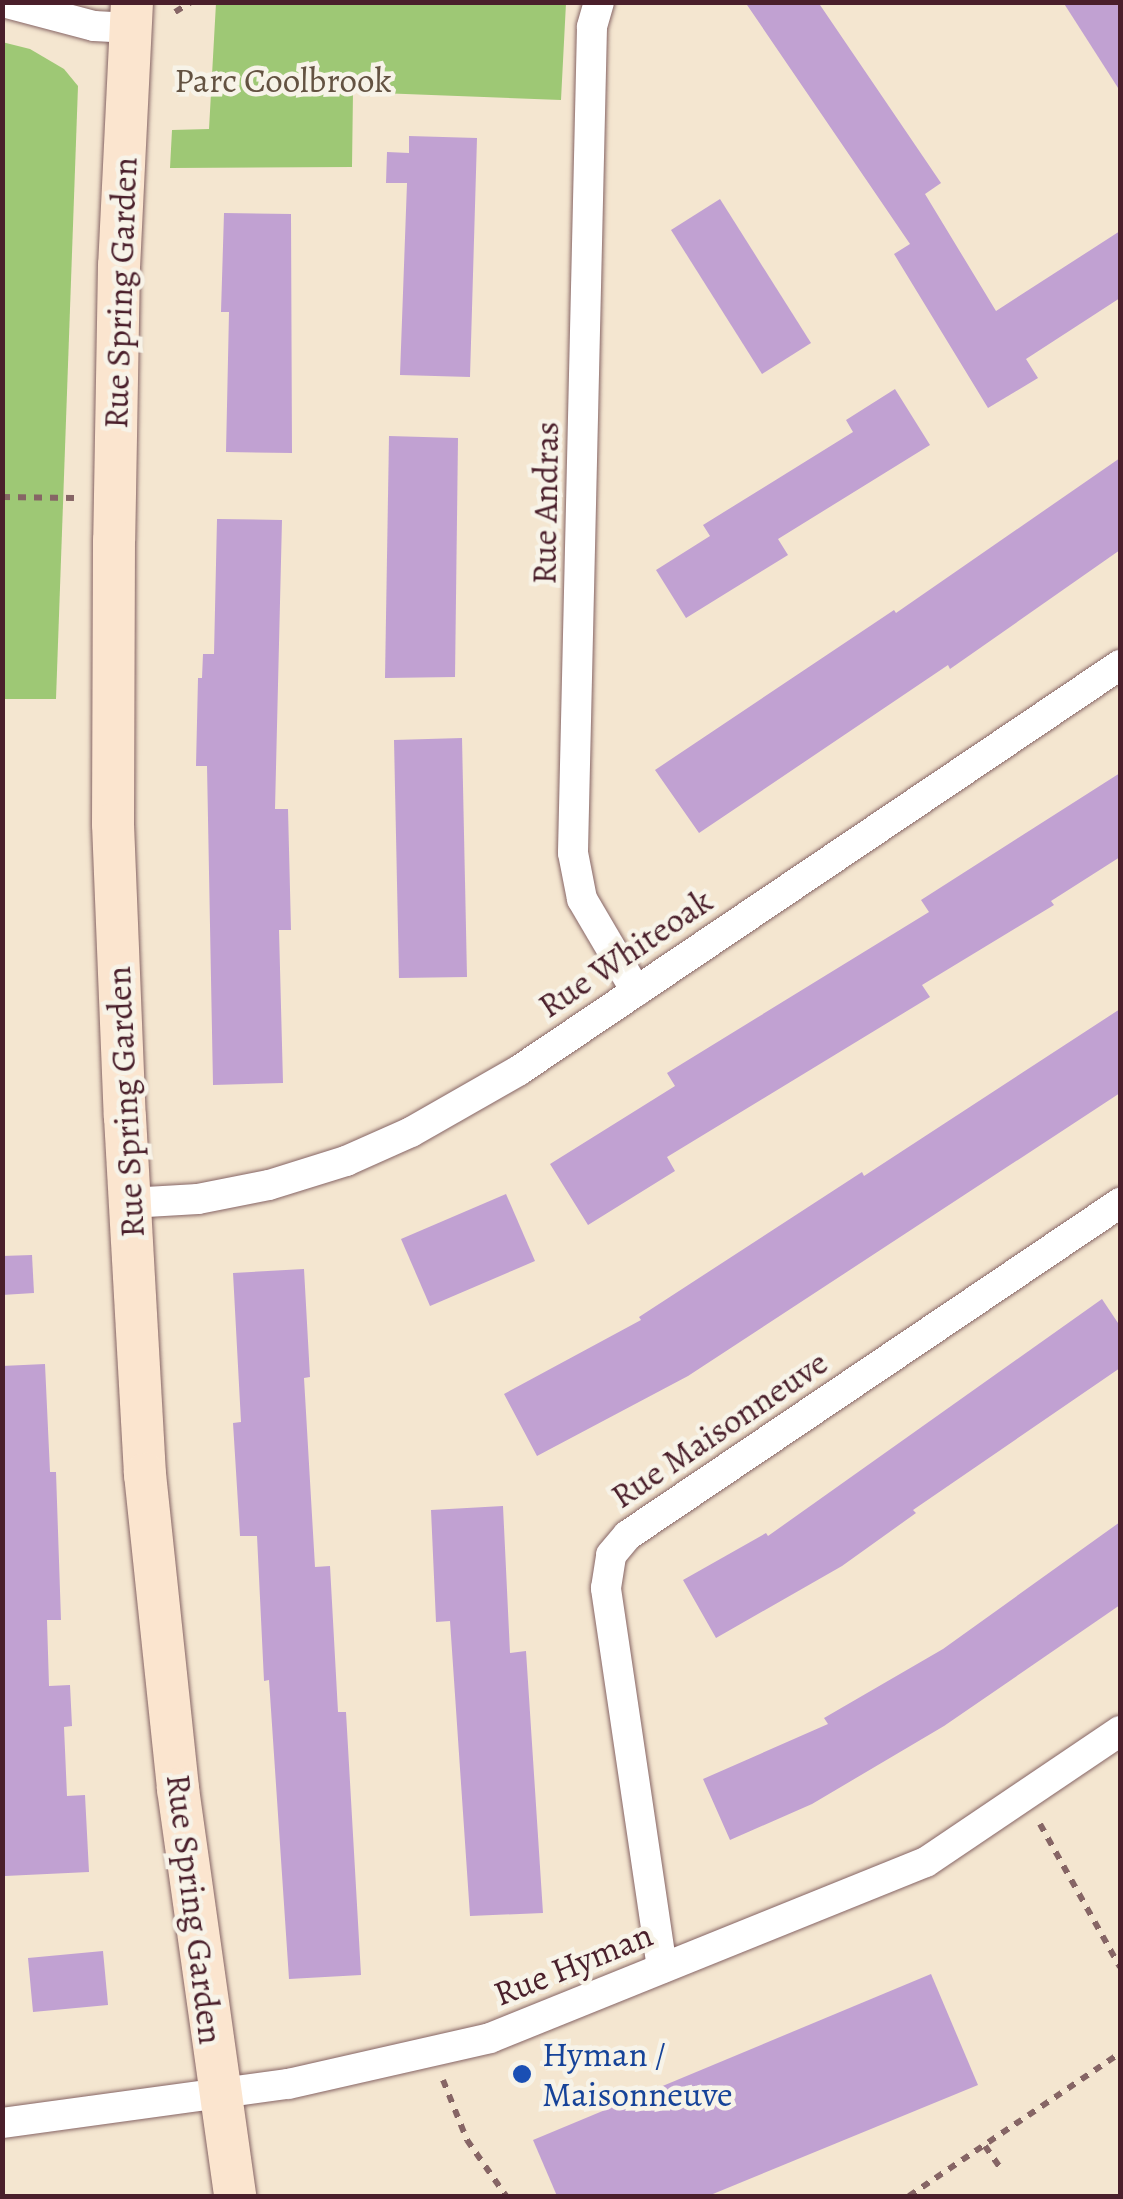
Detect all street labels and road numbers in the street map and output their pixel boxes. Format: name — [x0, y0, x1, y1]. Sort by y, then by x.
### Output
street label: Rue Spring Garden — [94, 156, 146, 430]
street label: Rue Andras — [523, 421, 567, 585]
street label: Rue Whiteoak — [530, 879, 720, 1027]
street label: Rue Spring Garden — [97, 965, 153, 1239]
street label: Rue Maisonneuve — [603, 1341, 835, 1517]
street label: Rue Spring Garden — [158, 1772, 232, 2046]
street label: Rue Hyman — [488, 1913, 658, 2015]

